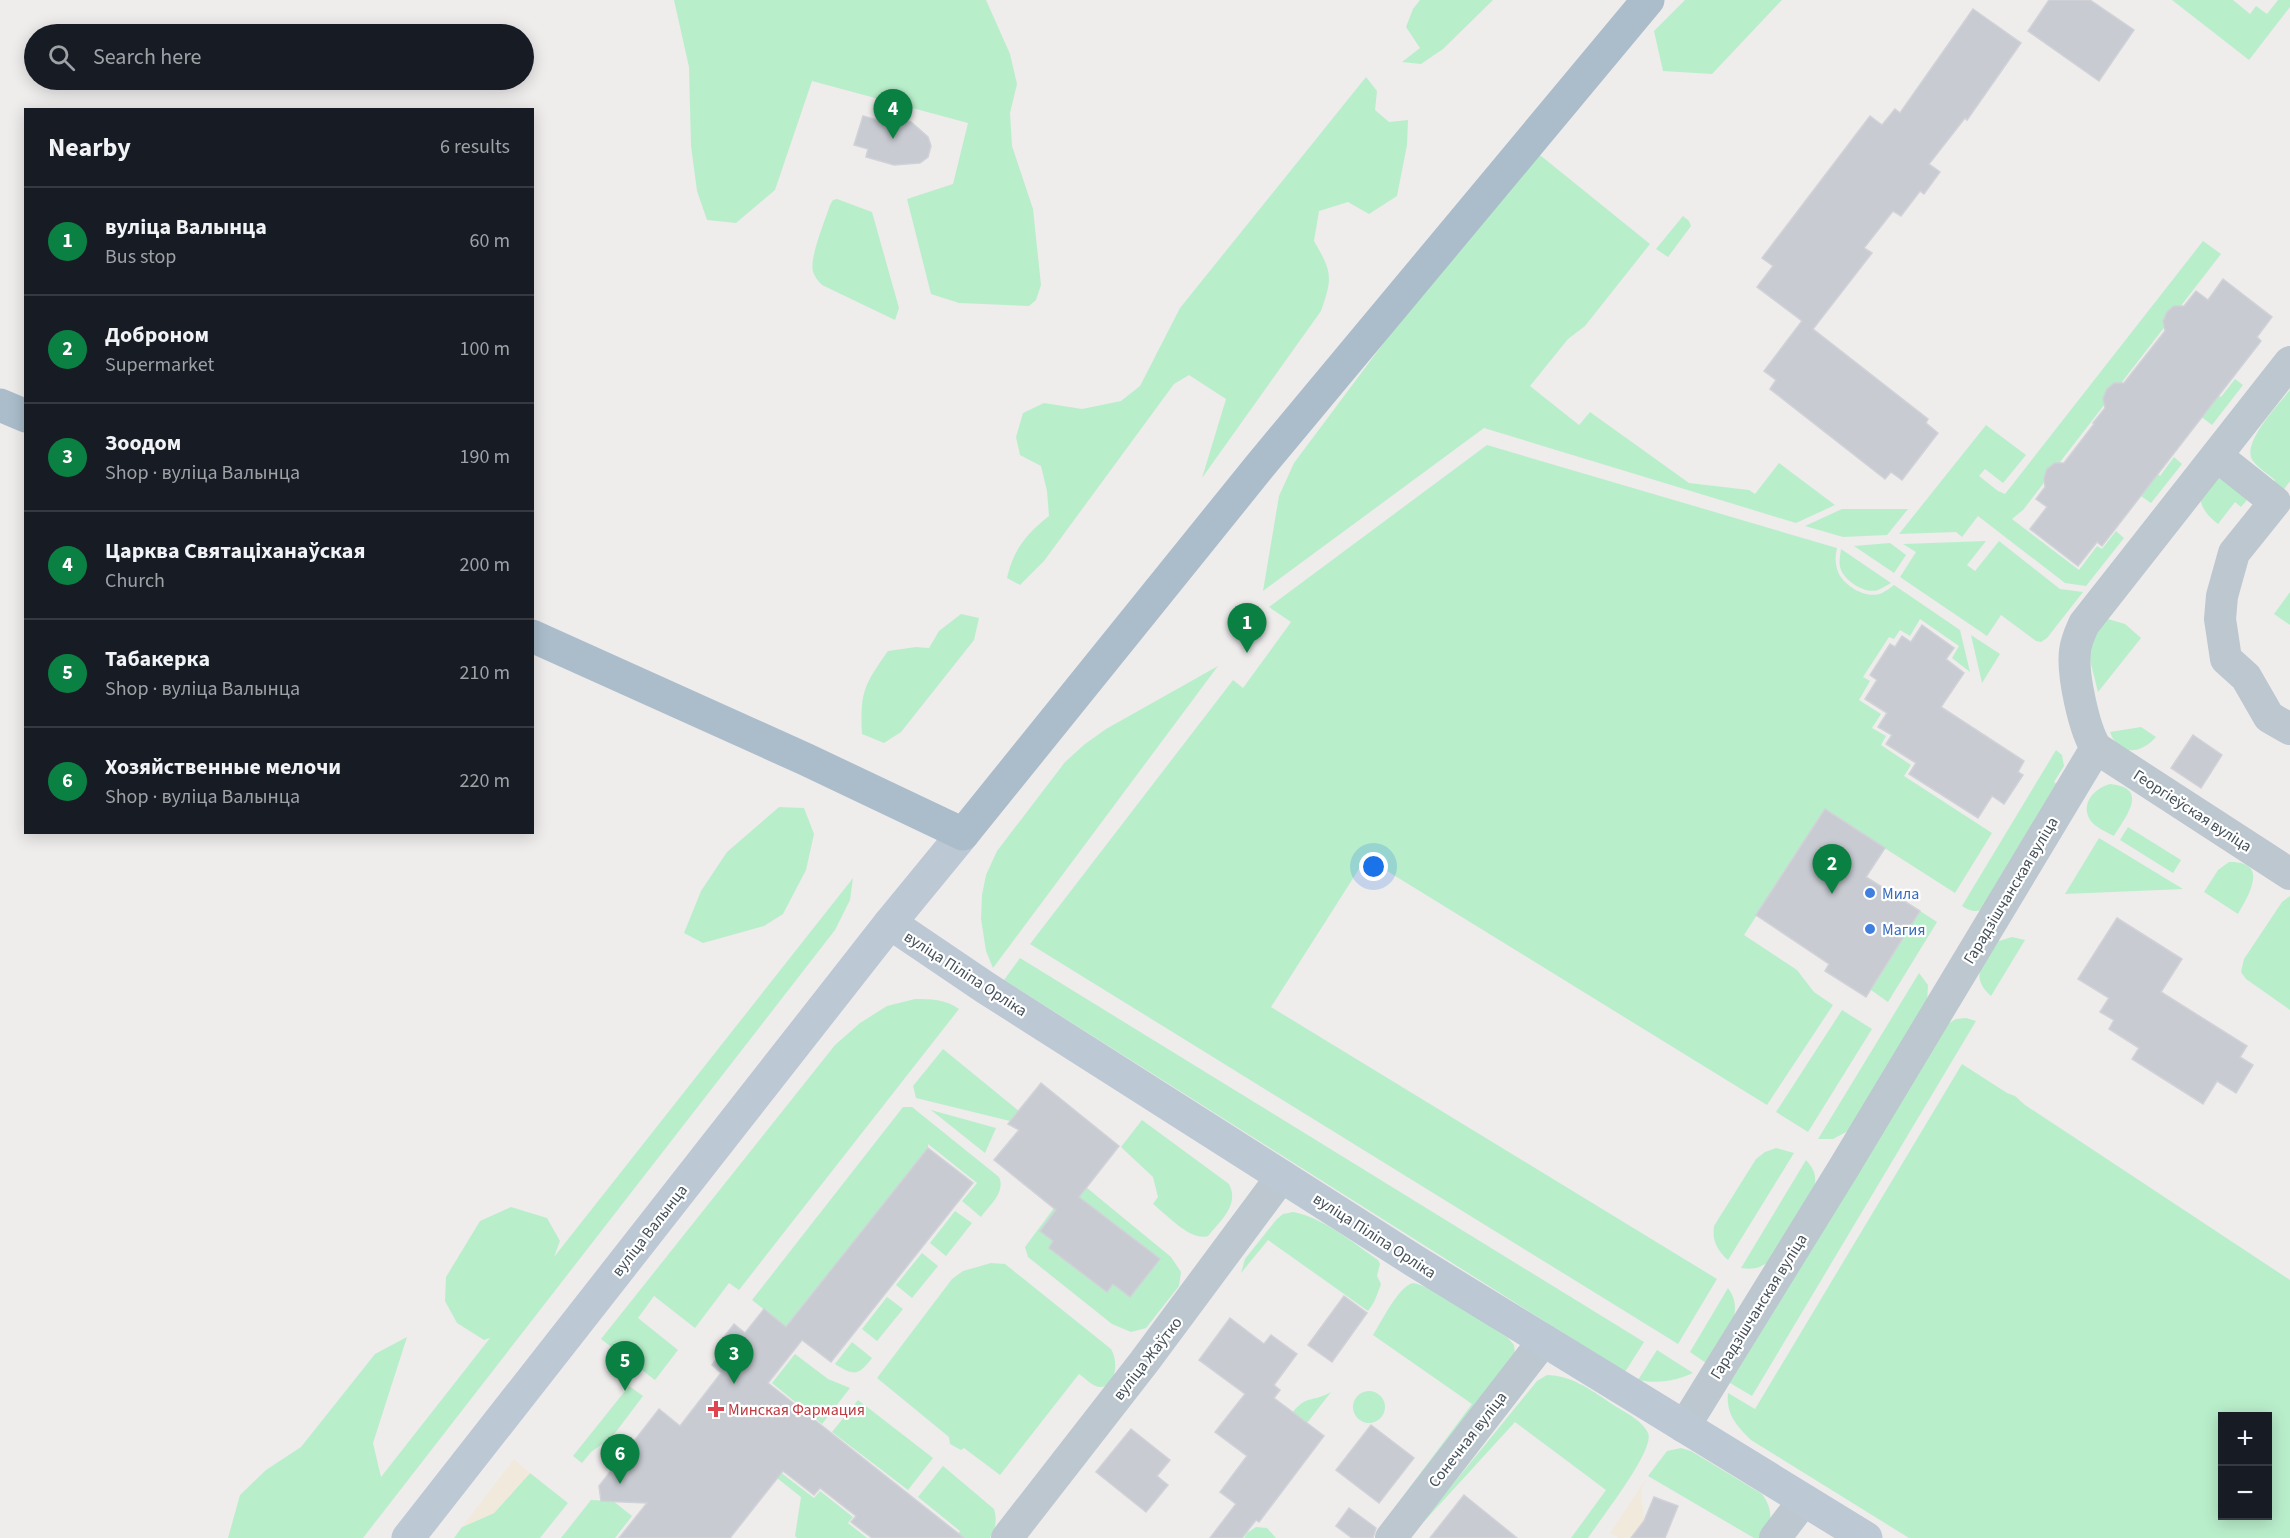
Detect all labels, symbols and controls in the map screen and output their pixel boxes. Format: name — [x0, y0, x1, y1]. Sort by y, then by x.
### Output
search box — [24, 24, 534, 90]
icon: search — [45, 41, 78, 74]
text: Search here — [93, 41, 201, 73]
pin: 4 — [874, 90, 912, 139]
text: Nearby — [48, 129, 131, 166]
text: 6 results — [440, 133, 510, 161]
text: вуліца Валынца — [105, 211, 267, 243]
text: 1 — [62, 227, 73, 255]
text: 60 m — [470, 227, 510, 255]
text: Bus stop — [105, 243, 176, 271]
text: Доброном — [105, 319, 209, 351]
text: 2 — [62, 335, 73, 363]
text: 100 m — [460, 335, 510, 363]
text: Supermarket — [105, 351, 214, 379]
text: Зоодом — [105, 427, 181, 459]
text: 3 — [62, 443, 73, 471]
text: 190 m — [460, 443, 510, 471]
text: Shop · вуліца Валынца — [105, 459, 300, 487]
text: Царква Святаціханаўская — [105, 535, 365, 567]
text: 4 — [62, 551, 73, 579]
text: 200 m — [460, 551, 510, 579]
text: Church — [105, 567, 165, 595]
pin: 1 — [1228, 604, 1266, 653]
text: Табакерка — [105, 643, 210, 675]
text: 5 — [62, 659, 73, 687]
text: 210 m — [460, 659, 510, 687]
text: Shop · вуліца Валынца — [105, 675, 300, 703]
text: Хозяйственные мелочи — [105, 751, 341, 783]
street label: Георгіеўская вуліца — [2129, 764, 2256, 857]
text: 6 — [62, 767, 73, 795]
text: 220 m — [460, 767, 510, 795]
text: Shop · вуліца Валынца — [105, 783, 300, 811]
street label: Гарадзішчанская вуліца — [1958, 813, 2063, 968]
pin: 2 — [1812, 844, 1852, 894]
your location — [1359, 852, 1388, 881]
place label: Мила — [1882, 883, 1919, 905]
marker: Мила — [1863, 886, 1877, 900]
place label: Магия — [1882, 919, 1926, 941]
marker: Магия — [1863, 922, 1877, 936]
street label: вуліца Піліпа Орліка — [900, 926, 1031, 1022]
street label: вуліца Валынца — [607, 1180, 693, 1281]
street label: вуліца Піліпа Орліка — [1309, 1188, 1440, 1284]
street label: Гарадзішчанская вуліца — [1705, 1230, 1813, 1383]
street label: вуліца Жаўтко — [1108, 1312, 1187, 1405]
pin: 3 — [714, 1334, 754, 1384]
pin: 5 — [606, 1342, 644, 1391]
street label: Сонечная вуліца — [1423, 1387, 1512, 1492]
place label: Минская Фармация — [728, 1399, 865, 1421]
marker: Минская Фармация — [709, 1402, 723, 1416]
map controls — [2218, 1412, 2272, 1520]
button: + — [2218, 1412, 2272, 1466]
pin: 6 — [600, 1434, 640, 1484]
button: − — [2218, 1466, 2272, 1520]

